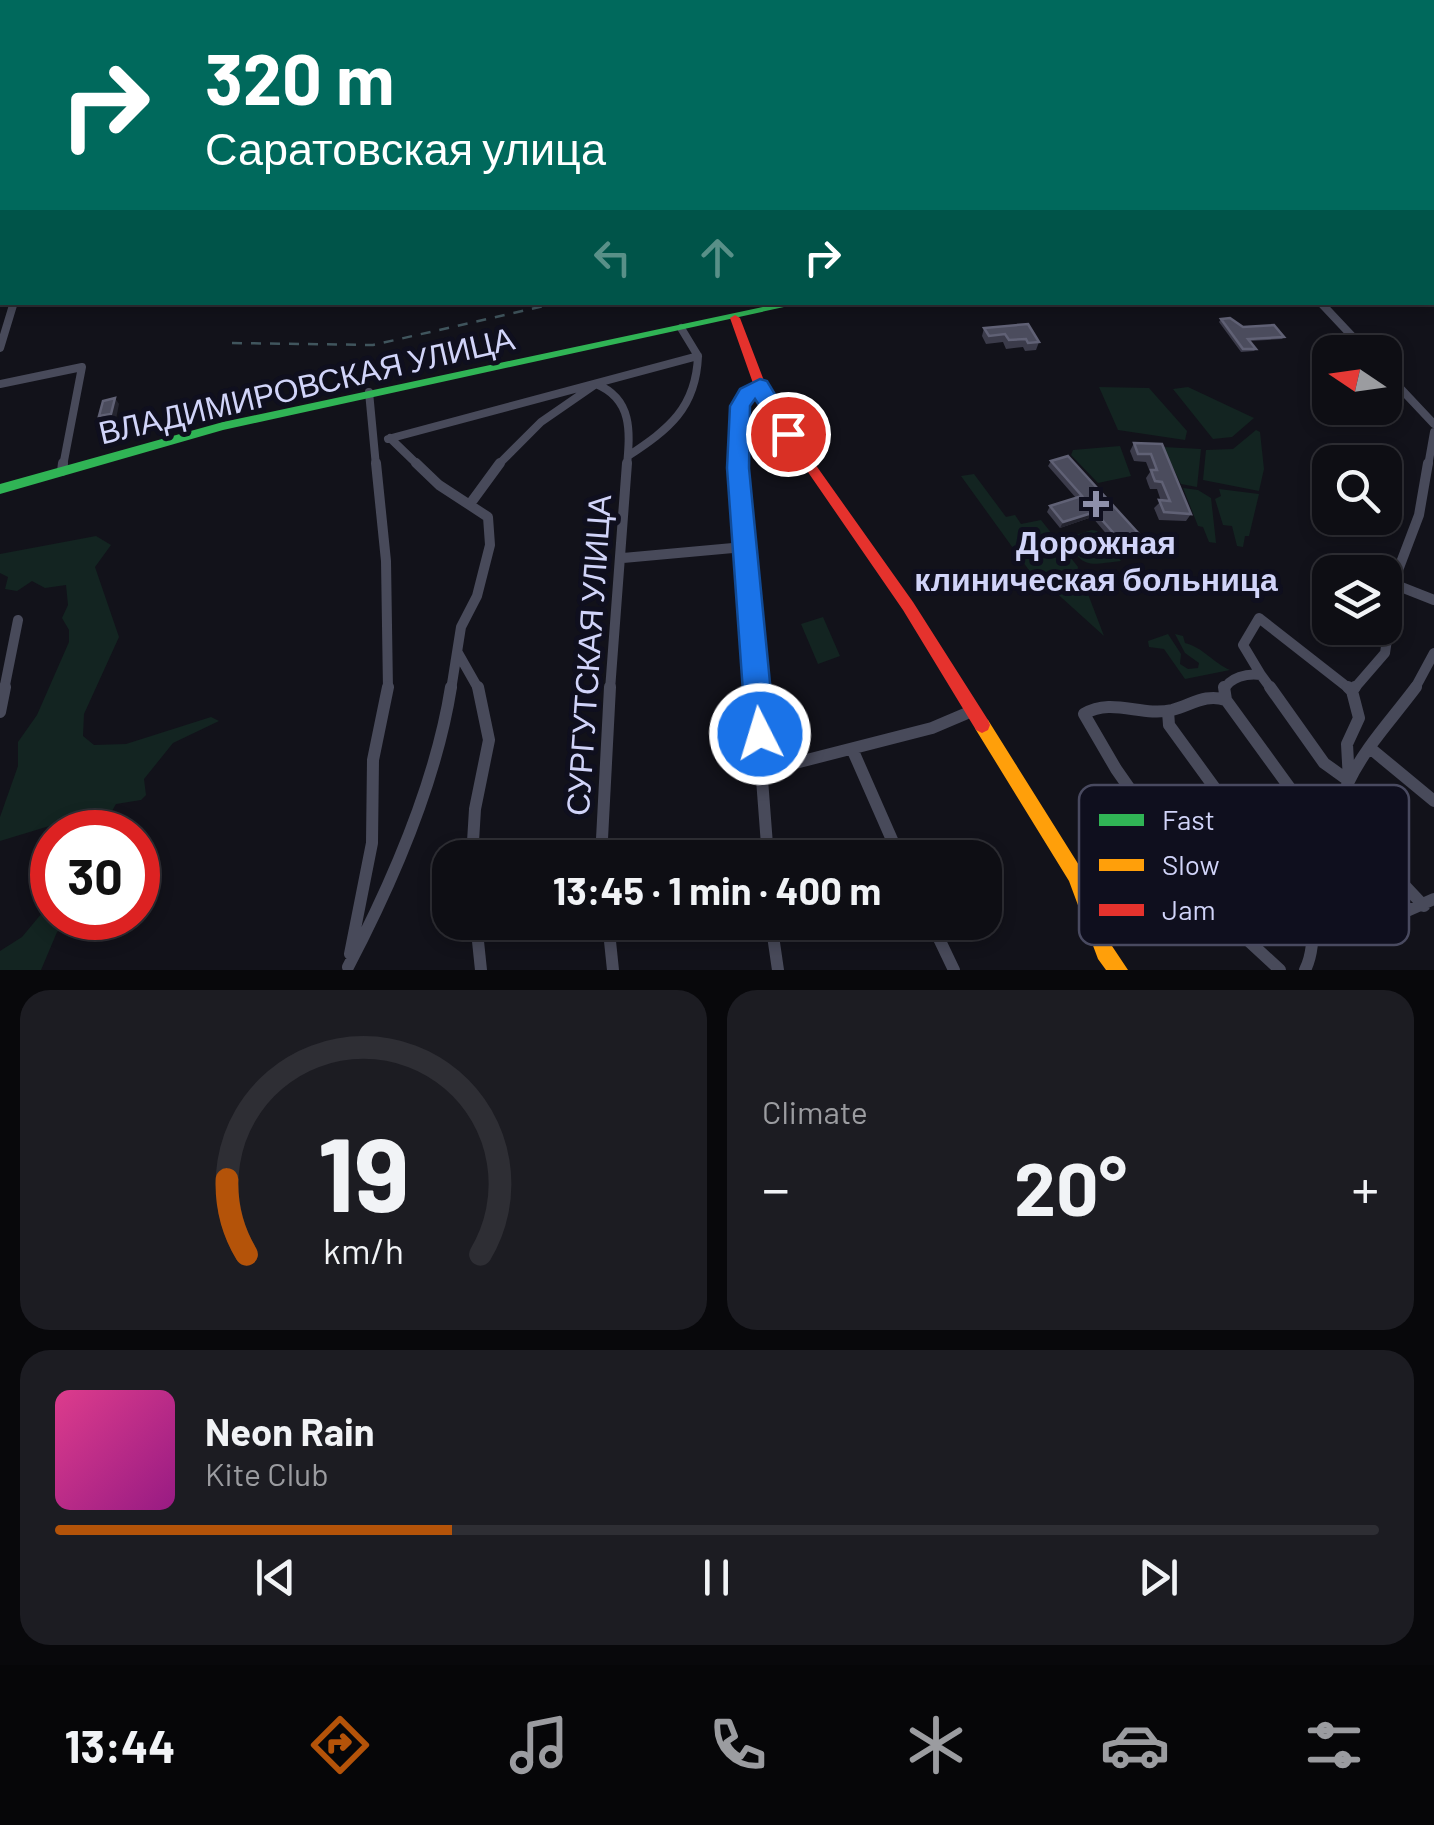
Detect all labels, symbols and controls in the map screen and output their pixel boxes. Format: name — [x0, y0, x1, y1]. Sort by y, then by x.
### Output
text: 320 m — [205, 35, 394, 119]
icon: right — [40, 40, 170, 170]
text: Саратовская улица — [205, 120, 606, 174]
icon: left — [585, 230, 640, 285]
icon: ahead — [690, 230, 745, 285]
icon: right — [795, 230, 850, 285]
street label: ВЛАДИМИРОВСКАЯ УЛИЦА — [94, 317, 518, 451]
north arrow — [1312, 335, 1402, 425]
map controls — [1312, 335, 1402, 645]
pin — [746, 392, 831, 477]
icon: arrive — [761, 407, 816, 462]
button: search — [1312, 445, 1402, 535]
marker: Дорожная клиническая больница — [1083, 491, 1109, 517]
street label: СУРГУТСКАЯ УЛИЦА — [557, 493, 618, 817]
place label: Дорожная клиническая больница — [914, 522, 1278, 598]
button: layers — [1312, 555, 1402, 645]
position arrow — [708, 682, 812, 786]
legend — [1079, 785, 1409, 945]
text: Fast — [1162, 802, 1215, 836]
speed limit sign: 30 — [30, 810, 160, 940]
text: Slow — [1162, 847, 1220, 881]
text: 13:45 · 1 min · 400 m — [553, 867, 881, 913]
text: Jam — [1162, 892, 1216, 926]
text: Climate — [762, 1092, 868, 1130]
text: 19 — [317, 1108, 410, 1233]
text: 20° — [1014, 1141, 1127, 1231]
text: − — [762, 1154, 790, 1220]
text: + — [1351, 1154, 1379, 1220]
text: km/h — [323, 1228, 404, 1271]
text: Neon Rain — [205, 1408, 374, 1454]
text: Kite Club — [205, 1454, 329, 1492]
icon: previous — [248, 1550, 303, 1605]
icon: pause — [689, 1550, 744, 1605]
icon: next — [1131, 1550, 1186, 1605]
icon: directions — [305, 1710, 375, 1780]
icon: music — [504, 1710, 574, 1780]
icon: phone — [703, 1710, 773, 1780]
icon: climate — [901, 1710, 971, 1780]
icon: car — [1100, 1710, 1170, 1780]
icon: filters — [1299, 1710, 1369, 1780]
text: 13:44 — [64, 1718, 176, 1772]

